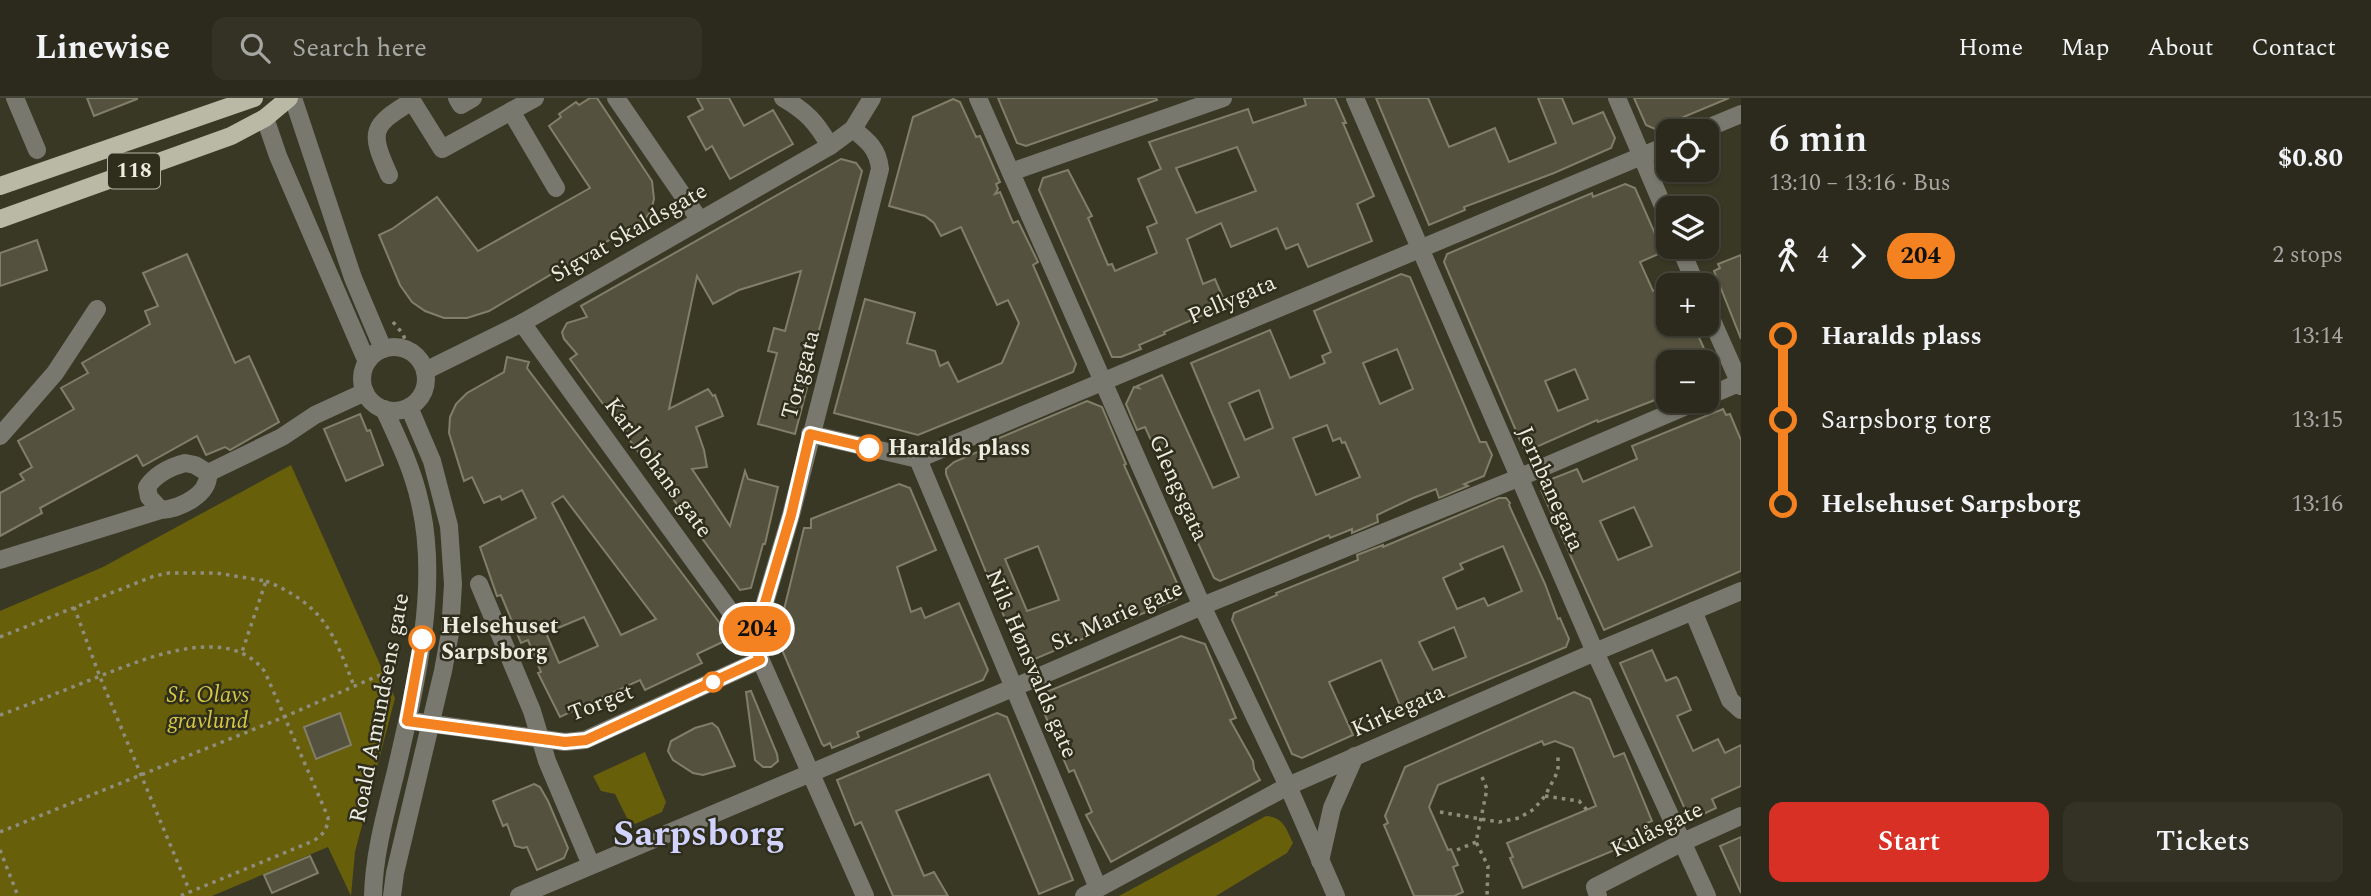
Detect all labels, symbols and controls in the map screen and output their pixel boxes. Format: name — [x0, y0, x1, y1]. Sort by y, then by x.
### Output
search box — [212, 17, 702, 80]
text: Linewise — [35, 23, 170, 73]
text: Search here — [292, 28, 427, 68]
icon: search — [236, 29, 274, 67]
text: Home — [1958, 30, 2023, 66]
text: Map — [2061, 30, 2109, 66]
text: About — [2147, 30, 2213, 66]
text: Contact — [2251, 30, 2336, 66]
text: 6 min — [1769, 111, 1868, 169]
map controls — [1656, 119, 1719, 413]
button: locate — [1656, 119, 1719, 182]
text: $0.80 — [2278, 138, 2343, 178]
road number: 118 — [108, 154, 160, 188]
text: 13:10 – 13:16 · Bus — [1769, 166, 1951, 201]
street label: Sigvat Skaldsgate — [544, 174, 714, 292]
button: layers — [1656, 196, 1719, 259]
icon: walk — [1769, 237, 1807, 275]
icon: forward — [1839, 237, 1877, 275]
text: 4 — [1817, 238, 1829, 273]
text: 204 — [1901, 238, 1941, 274]
text: 2 stops — [2273, 238, 2343, 273]
street label: Pellygata — [1182, 266, 1282, 334]
button: + — [1656, 273, 1719, 336]
text: Haralds plass — [1821, 316, 1982, 356]
text: 13:14 — [2291, 319, 2343, 354]
street label: Torggata — [772, 327, 830, 423]
button: − — [1656, 350, 1719, 413]
street label: Karl Johans gate — [595, 390, 721, 546]
text: Sarpsborg torg — [1821, 400, 1992, 440]
text: 13:15 — [2291, 403, 2343, 438]
street label: Jernbanegata — [1507, 421, 1593, 557]
street label: Glengsgata — [1139, 429, 1217, 547]
place label: Haralds plass — [888, 431, 1030, 466]
marker: Haralds plass — [856, 435, 882, 461]
text: Helsehuset Sarpsborg — [1821, 484, 2081, 524]
text: 13:16 — [2291, 487, 2343, 522]
street label: Nils Hønsvalds gate — [975, 564, 1087, 764]
street label: St. Marie gate — [1045, 571, 1189, 661]
street label: Roald Amundsens gate — [341, 590, 419, 826]
line badge: 204 — [717, 606, 797, 652]
place label: Helsehuset Sarpsborg — [441, 609, 559, 670]
text: 204 — [737, 611, 777, 647]
marker: Helsehuset Sarpsborg — [409, 626, 435, 652]
unlabelled marker — [703, 672, 723, 692]
street label: Torget — [563, 675, 639, 731]
street label: Kirkegata — [1346, 675, 1450, 747]
park label: St. Olavs gravlund — [167, 678, 249, 739]
street label: Kulåsgate — [1605, 792, 1709, 868]
button: Start — [1769, 802, 2049, 882]
button: Tickets — [2063, 802, 2343, 882]
district label: Sarpsborg — [613, 806, 785, 862]

